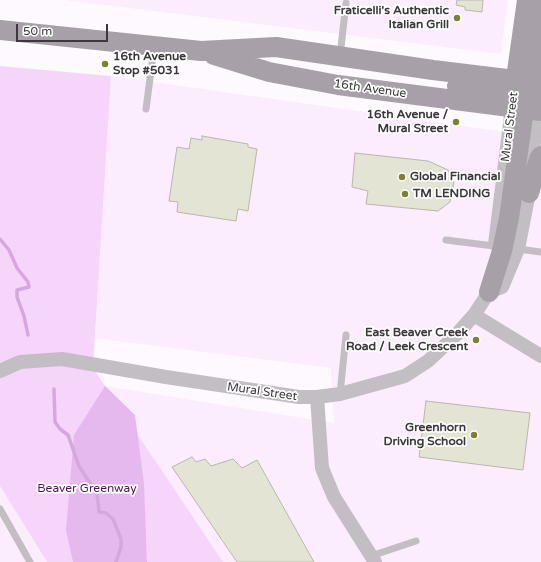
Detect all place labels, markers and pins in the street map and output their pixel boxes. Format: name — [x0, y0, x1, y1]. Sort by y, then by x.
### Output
place label: Fraticelli's Authentic Italian Grill — [334, 4, 449, 32]
marker: Fraticelli's Authentic Italian Grill — [452, 13, 462, 23]
place label: 16th Avenue Stop #5031 — [113, 50, 186, 78]
marker: 16th Avenue Stop #5031 — [100, 59, 110, 69]
place label: 16th Avenue / Mural Street — [367, 108, 448, 136]
marker: 16th Avenue / Mural Street — [451, 117, 461, 127]
place label: Global Financial — [410, 170, 500, 184]
marker: Global Financial — [397, 172, 407, 182]
place label: TM LENDING — [413, 187, 490, 201]
marker: TM LENDING — [400, 189, 410, 199]
place label: East Beaver Creek Road / Leek Crescent — [346, 326, 468, 354]
marker: East Beaver Creek Road / Leek Crescent — [471, 335, 481, 345]
place label: Greenhorn Driving School — [383, 421, 466, 449]
marker: Greenhorn Driving School — [469, 430, 479, 440]

